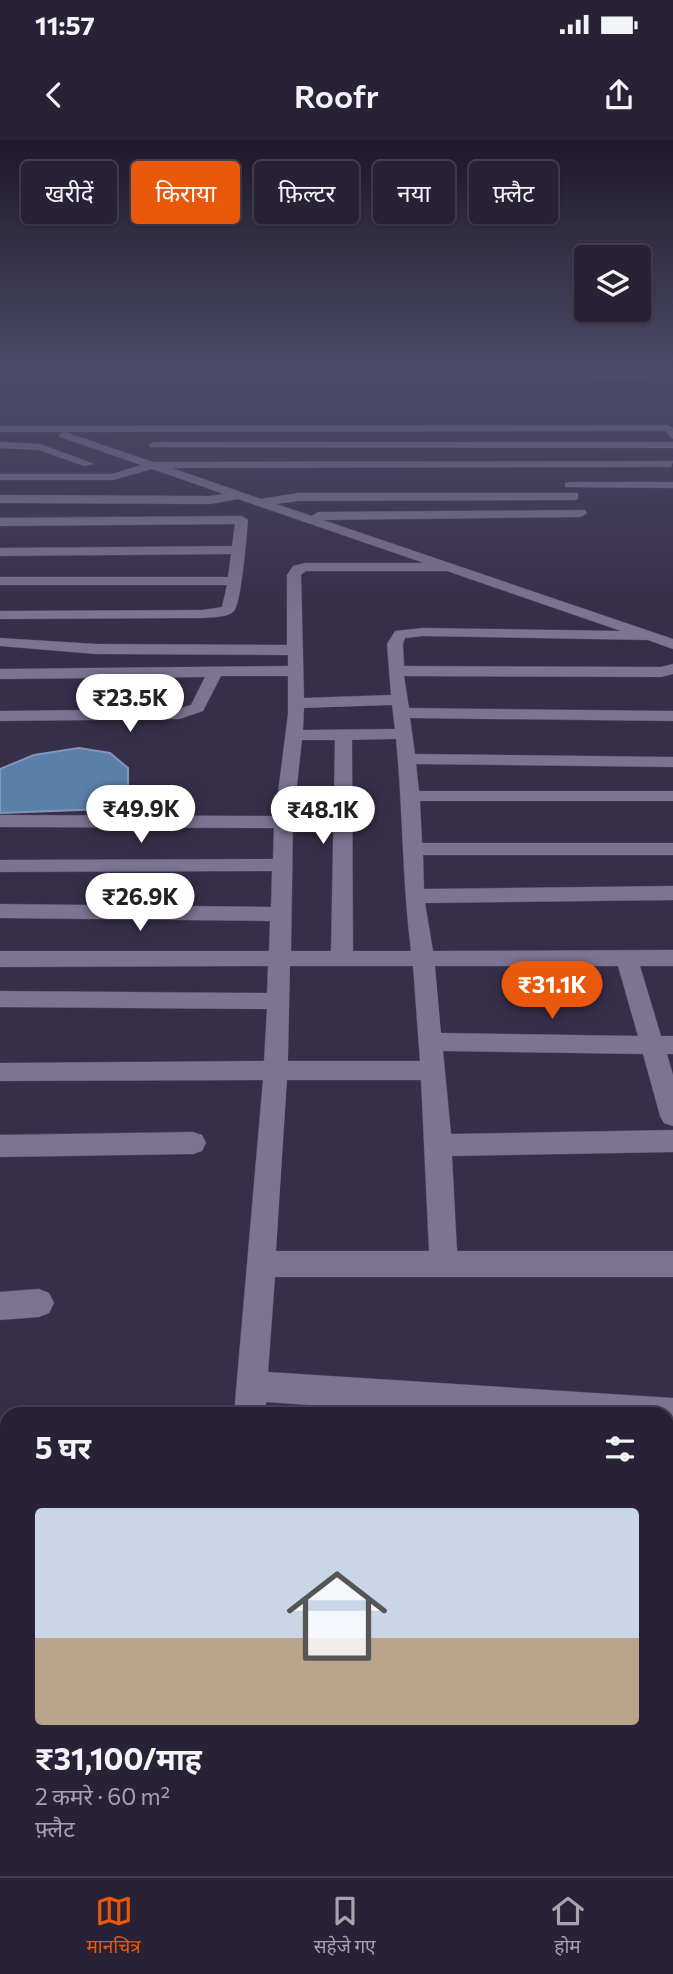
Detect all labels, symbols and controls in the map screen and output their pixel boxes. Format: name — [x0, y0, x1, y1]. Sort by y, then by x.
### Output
text: 11:57 — [35, 9, 95, 40]
text: Roofr — [294, 75, 379, 115]
icon: back — [35, 76, 73, 114]
icon: share — [600, 76, 638, 114]
chip: खरीदें — [21, 161, 117, 224]
chip: किराया — [131, 161, 240, 224]
chip: फ़िल्टर — [254, 161, 359, 224]
chip: नया — [373, 161, 455, 224]
chip: फ़्लैट — [469, 161, 558, 224]
map controls — [574, 245, 651, 322]
button: layers — [574, 245, 651, 322]
pin: ₹23.5K — [73, 674, 187, 734]
text: ₹23.5K — [92, 683, 168, 711]
pin: ₹49.9K — [84, 786, 198, 845]
pin: ₹48.1K — [266, 786, 380, 846]
text: ₹49.9K — [102, 794, 180, 822]
text: ₹48.1K — [287, 795, 359, 823]
pin: ₹26.9K — [83, 874, 197, 933]
text: ₹26.9K — [101, 882, 179, 910]
pin: ₹31.1K — [495, 962, 609, 1021]
text: ₹31.1K — [518, 970, 586, 998]
text: 5 घर — [35, 1428, 91, 1465]
icon: filters — [601, 1430, 639, 1468]
icon: home — [274, 1553, 400, 1679]
text: ₹31,100/माह — [35, 1739, 202, 1776]
text: 2 कमरे · 60 m² — [35, 1782, 170, 1810]
text: फ़्लैट — [35, 1814, 75, 1842]
tab: मानचित्र — [86, 1892, 141, 1961]
tab: सहेजे गए — [314, 1892, 376, 1961]
tab: होम — [549, 1892, 587, 1961]

